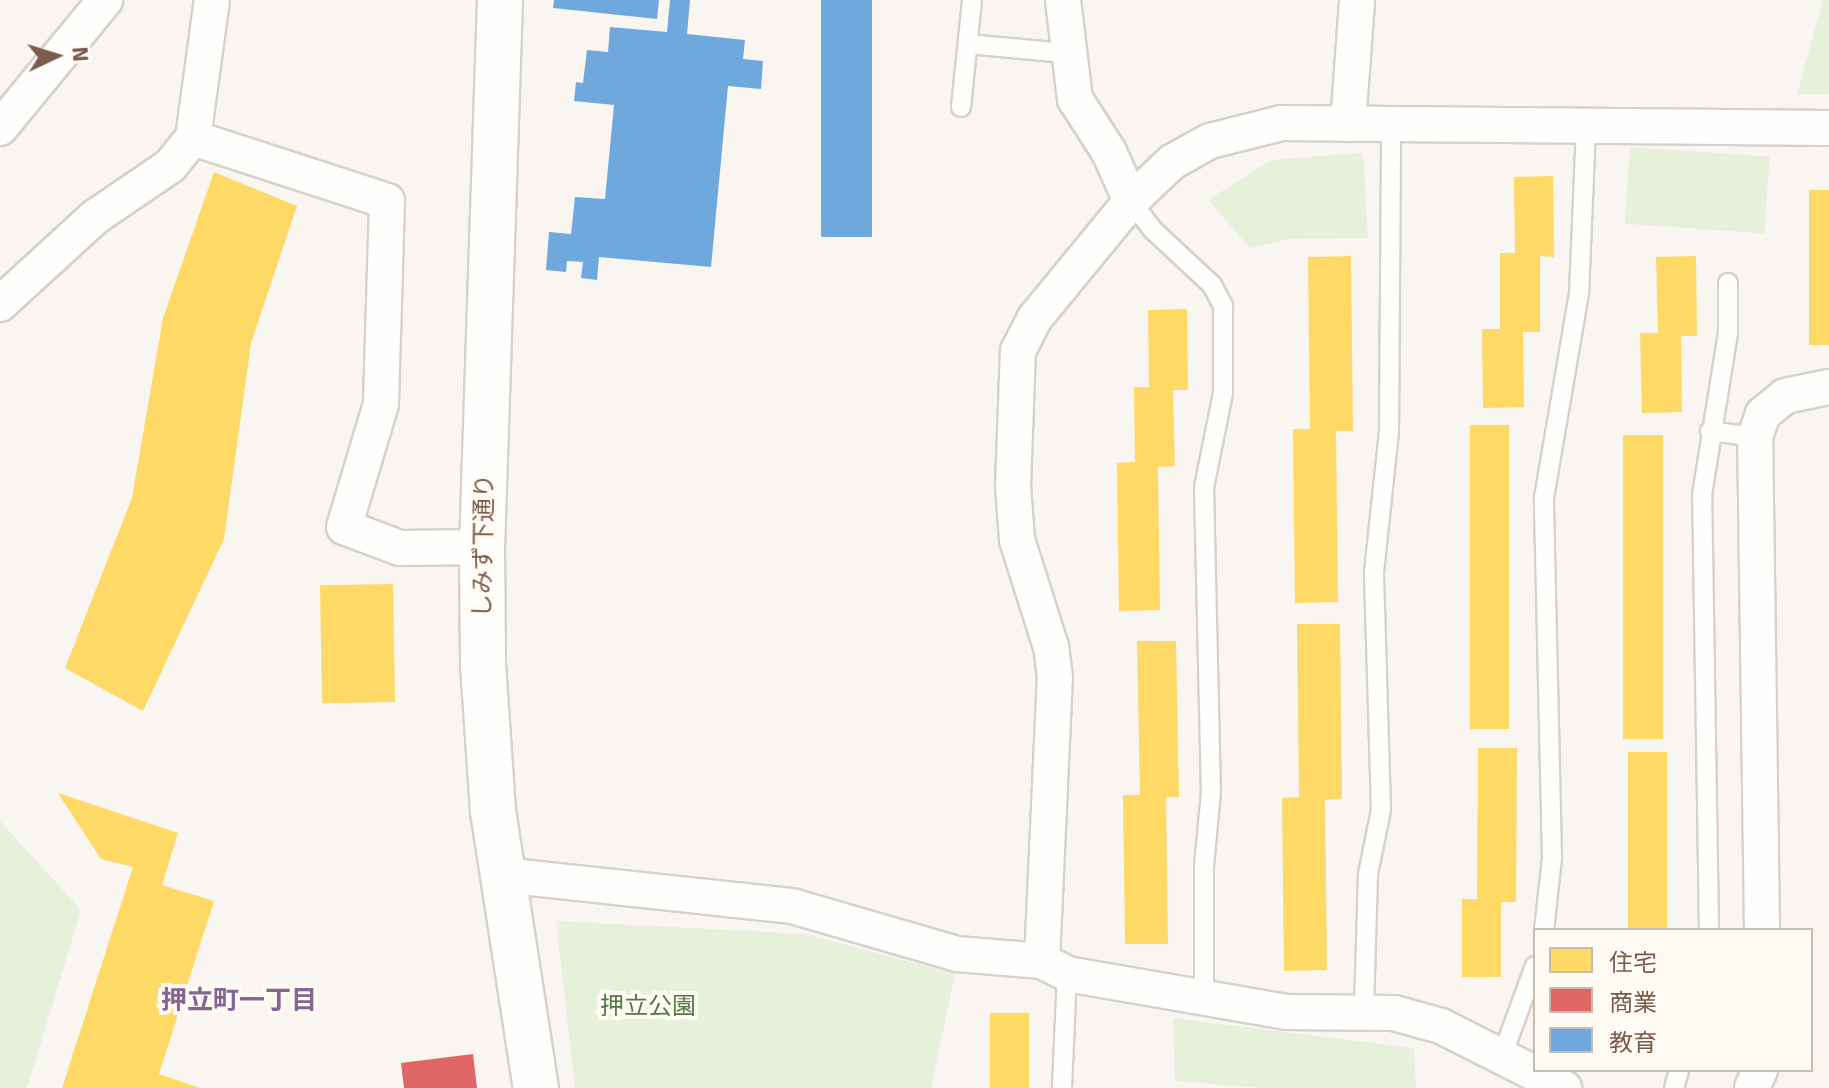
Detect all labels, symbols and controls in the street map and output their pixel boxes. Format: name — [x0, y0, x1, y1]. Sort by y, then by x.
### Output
north arrow — [16, 16, 96, 96]
text: N — [66, 46, 94, 63]
street label: しみず下通り — [468, 474, 500, 618]
legend — [1533, 928, 1813, 1072]
text: 住宅 — [1609, 948, 1657, 978]
district label: 押立町一丁目 — [161, 986, 317, 1018]
text: 商業 — [1609, 988, 1657, 1018]
park label: 押立公園 — [600, 993, 696, 1021]
text: 教育 — [1609, 1028, 1657, 1058]

